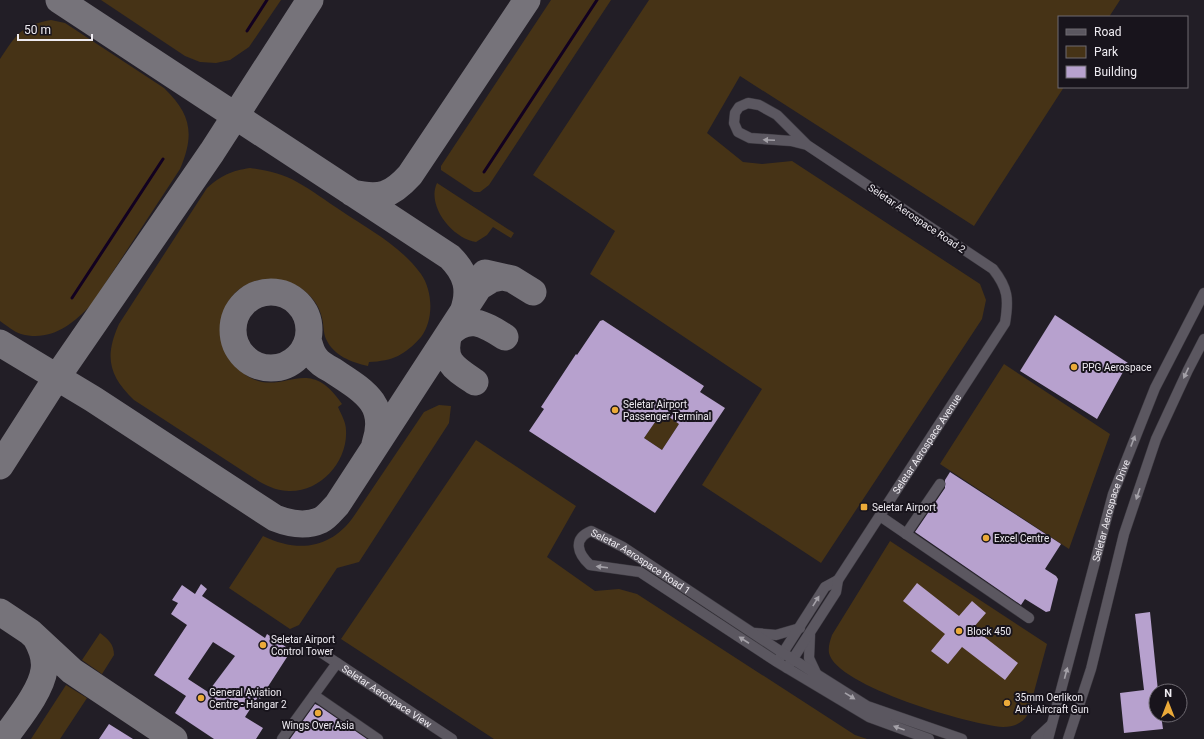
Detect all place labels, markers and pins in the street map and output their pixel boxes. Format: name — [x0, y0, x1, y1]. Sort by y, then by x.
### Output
marker: PPG Aerospace — [1069, 362, 1079, 372]
place label: PPG Aerospace — [1082, 362, 1151, 373]
place label: Seletar Airport Passenger Terminal — [623, 399, 711, 422]
marker: Seletar Airport Passenger Terminal — [610, 405, 620, 415]
marker: Seletar Airport — [859, 502, 869, 512]
place label: Seletar Airport — [872, 502, 936, 513]
marker: Excel Centre — [981, 533, 991, 543]
place label: Excel Centre — [994, 533, 1049, 544]
marker: Block 450 — [954, 626, 964, 636]
place label: Block 450 — [967, 626, 1011, 637]
place label: Seletar Airport Control Tower — [271, 634, 335, 657]
marker: Seletar Airport Control Tower — [258, 640, 268, 650]
place label: General Aviation Centre - Hangar 2 — [209, 687, 287, 710]
place label: 35mm Oerlikon Anti-Aircraft Gun — [1015, 692, 1089, 715]
marker: General Aviation Centre - Hangar 2 — [196, 693, 206, 703]
marker: 35mm Oerlikon Anti-Aircraft Gun — [1002, 698, 1012, 708]
marker: Wings Over Asia — [313, 708, 323, 718]
place label: Wings Over Asia — [282, 720, 354, 731]

